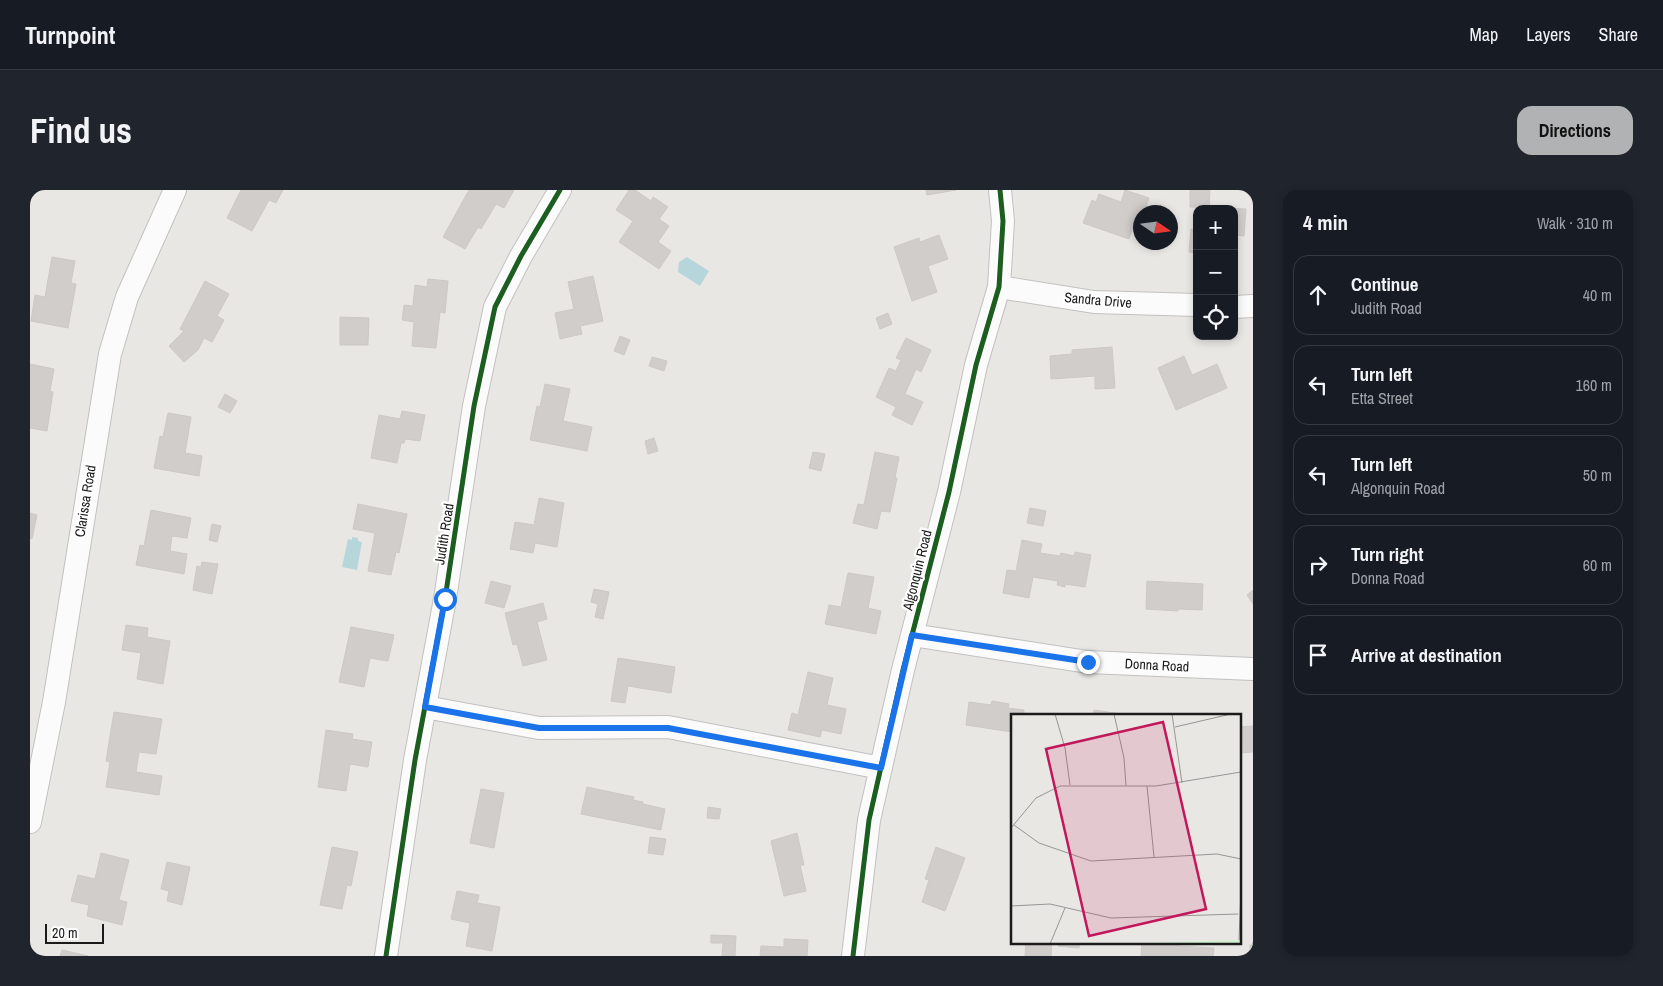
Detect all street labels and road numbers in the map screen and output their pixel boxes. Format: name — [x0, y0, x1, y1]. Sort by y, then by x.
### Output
street label: Sandra Drive — [1064, 288, 1132, 312]
street label: Clarissa Road — [70, 464, 100, 538]
street label: Judith Road — [430, 502, 458, 566]
street label: Algonquin Road — [898, 528, 936, 613]
street label: Donna Road — [1124, 654, 1190, 676]

